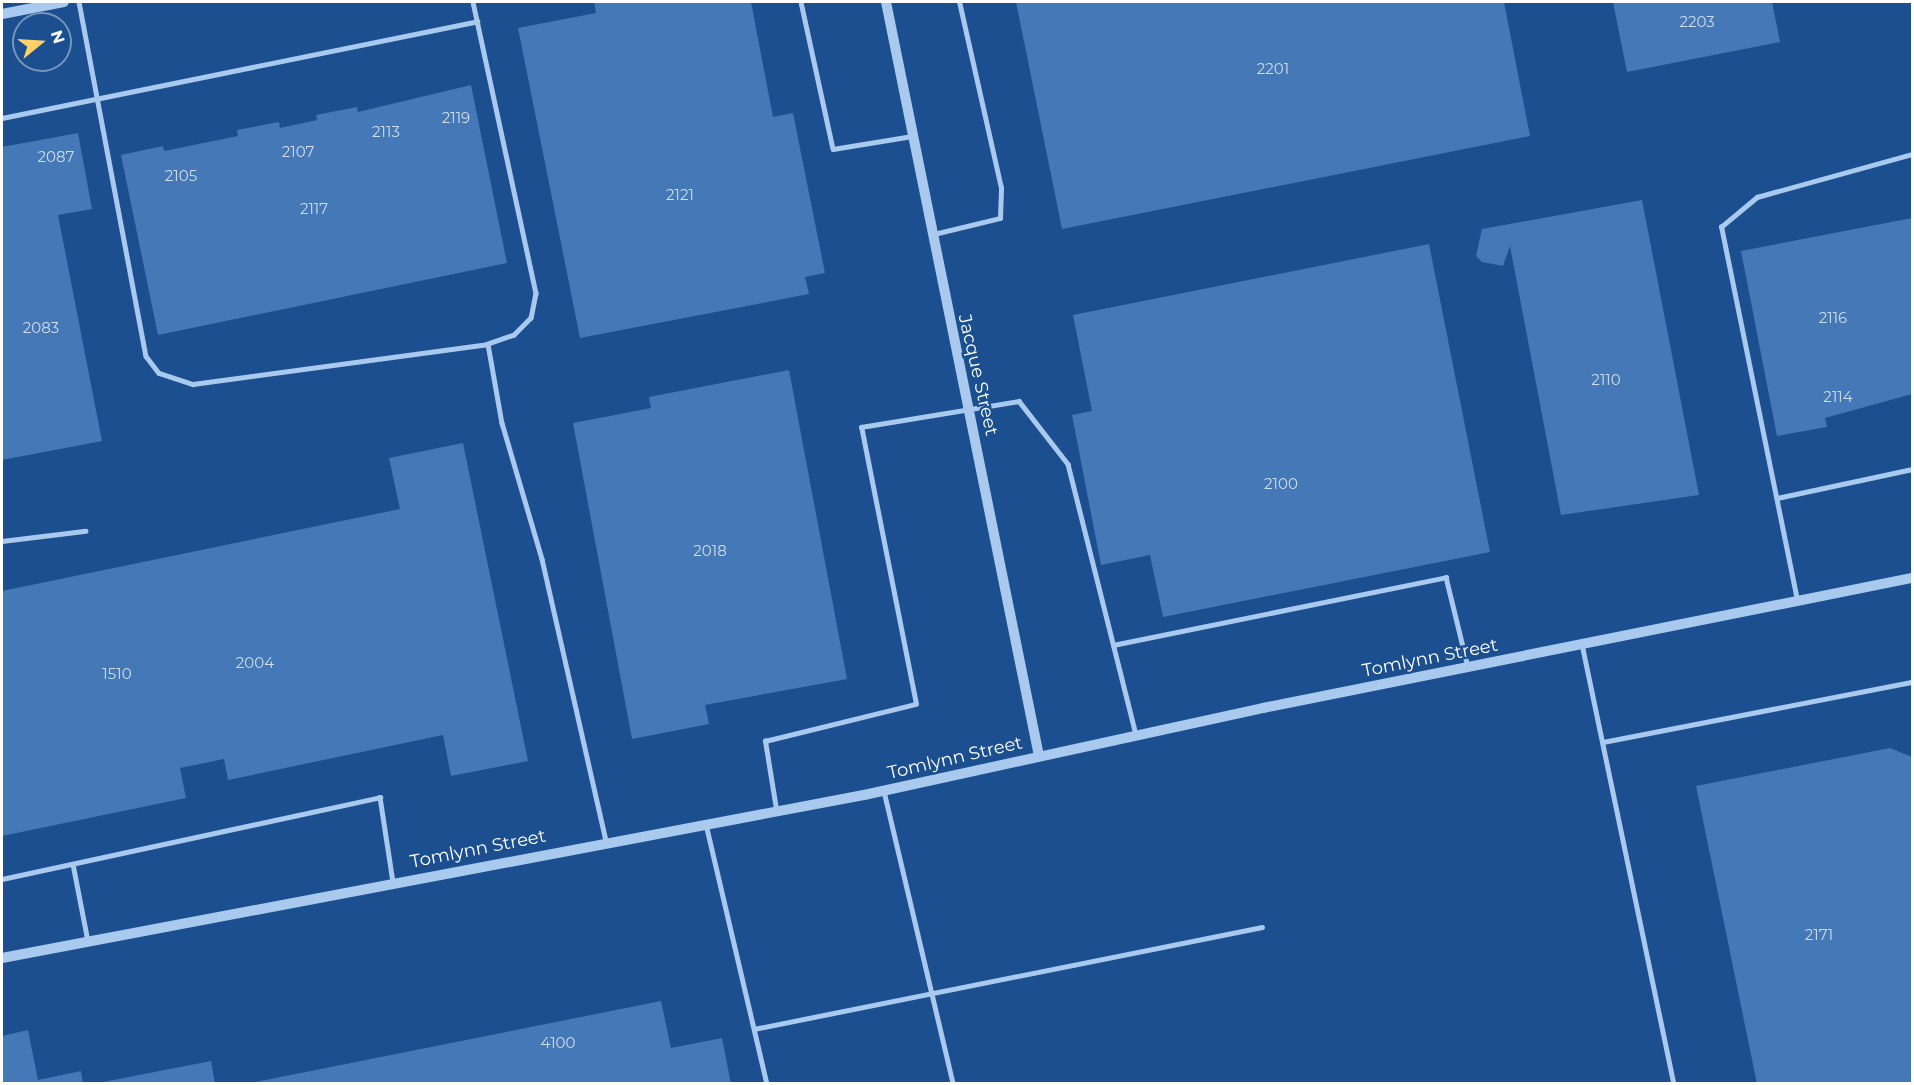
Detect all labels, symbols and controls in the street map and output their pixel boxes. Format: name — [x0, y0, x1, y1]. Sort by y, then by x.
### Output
north arrow — [12, 12, 72, 72]
house number: 2203 — [1679, 13, 1715, 31]
text: N — [47, 28, 69, 46]
house number: 2201 — [1257, 60, 1289, 78]
house number: 2119 — [442, 109, 470, 127]
house number: 2113 — [372, 123, 400, 141]
house number: 2107 — [282, 143, 314, 161]
house number: 2087 — [38, 148, 74, 166]
house number: 2105 — [165, 167, 197, 185]
house number: 2121 — [666, 186, 694, 204]
house number: 2117 — [300, 200, 328, 218]
house number: 2116 — [1819, 309, 1847, 327]
street label: Jacque Street — [954, 312, 1002, 438]
house number: 2083 — [23, 319, 59, 337]
house number: 2110 — [1591, 371, 1621, 389]
house number: 2114 — [1823, 388, 1853, 406]
house number: 2100 — [1264, 475, 1298, 493]
house number: 2018 — [693, 542, 727, 560]
street label: Tomlynn Street — [1360, 634, 1500, 682]
house number: 2004 — [236, 654, 274, 672]
house number: 1510 — [102, 665, 132, 683]
street label: Tomlynn Street — [885, 732, 1025, 784]
street label: Tomlynn Street — [408, 825, 548, 873]
house number: 2171 — [1805, 926, 1833, 944]
house number: 4100 — [541, 1034, 575, 1052]

